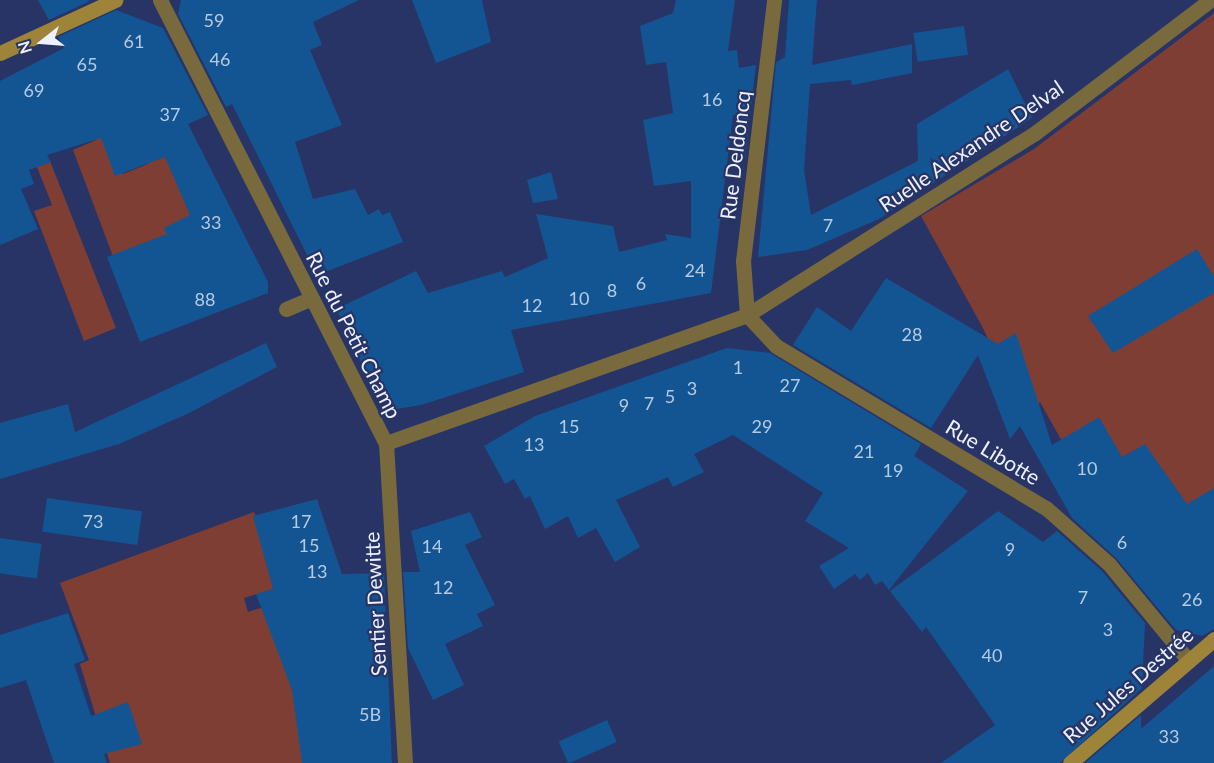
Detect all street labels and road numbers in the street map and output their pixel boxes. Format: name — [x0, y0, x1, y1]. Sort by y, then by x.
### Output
street label: Ruelle Alexandre Delval — [874, 75, 1068, 217]
street label: Rue Deldoncq — [715, 89, 755, 221]
street label: Rue du Petit Champ — [301, 247, 407, 423]
street label: Rue Libotte — [941, 414, 1045, 490]
street label: Sentier Dewitte — [359, 531, 391, 677]
street label: Rue Jules Destrée — [1058, 621, 1198, 749]

